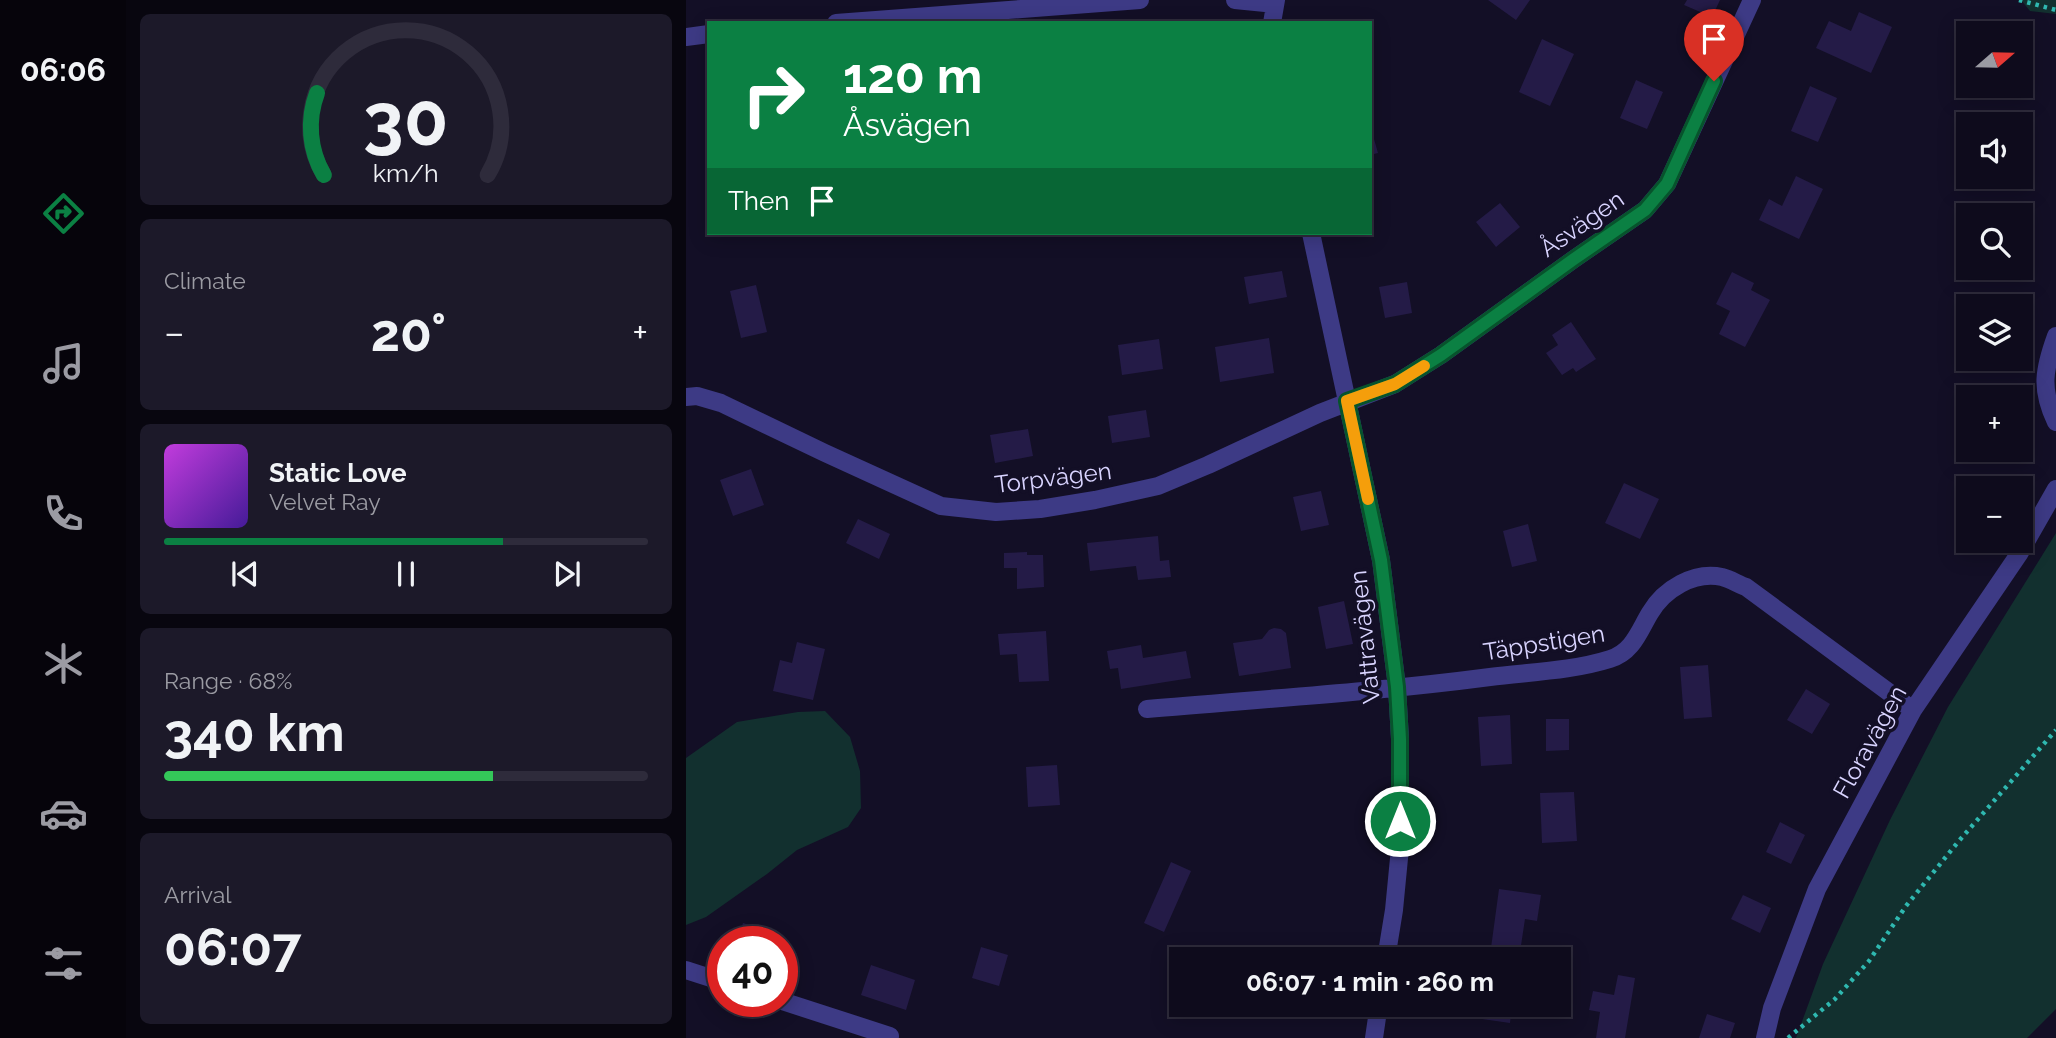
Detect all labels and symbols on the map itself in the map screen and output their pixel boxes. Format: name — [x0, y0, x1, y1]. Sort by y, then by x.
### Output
pin — [1684, 9, 1744, 81]
north arrow — [1956, 21, 2034, 98]
street label: Åsvägen — [1534, 184, 1629, 263]
street label: Torpvägen — [993, 456, 1113, 499]
street label: Vattravägen — [1343, 569, 1386, 705]
street label: Täppstigen — [1481, 619, 1607, 666]
street label: Floravägen — [1827, 680, 1912, 803]
position arrow — [1363, 784, 1437, 858]
speed limit sign: 40 — [707, 926, 798, 1017]

